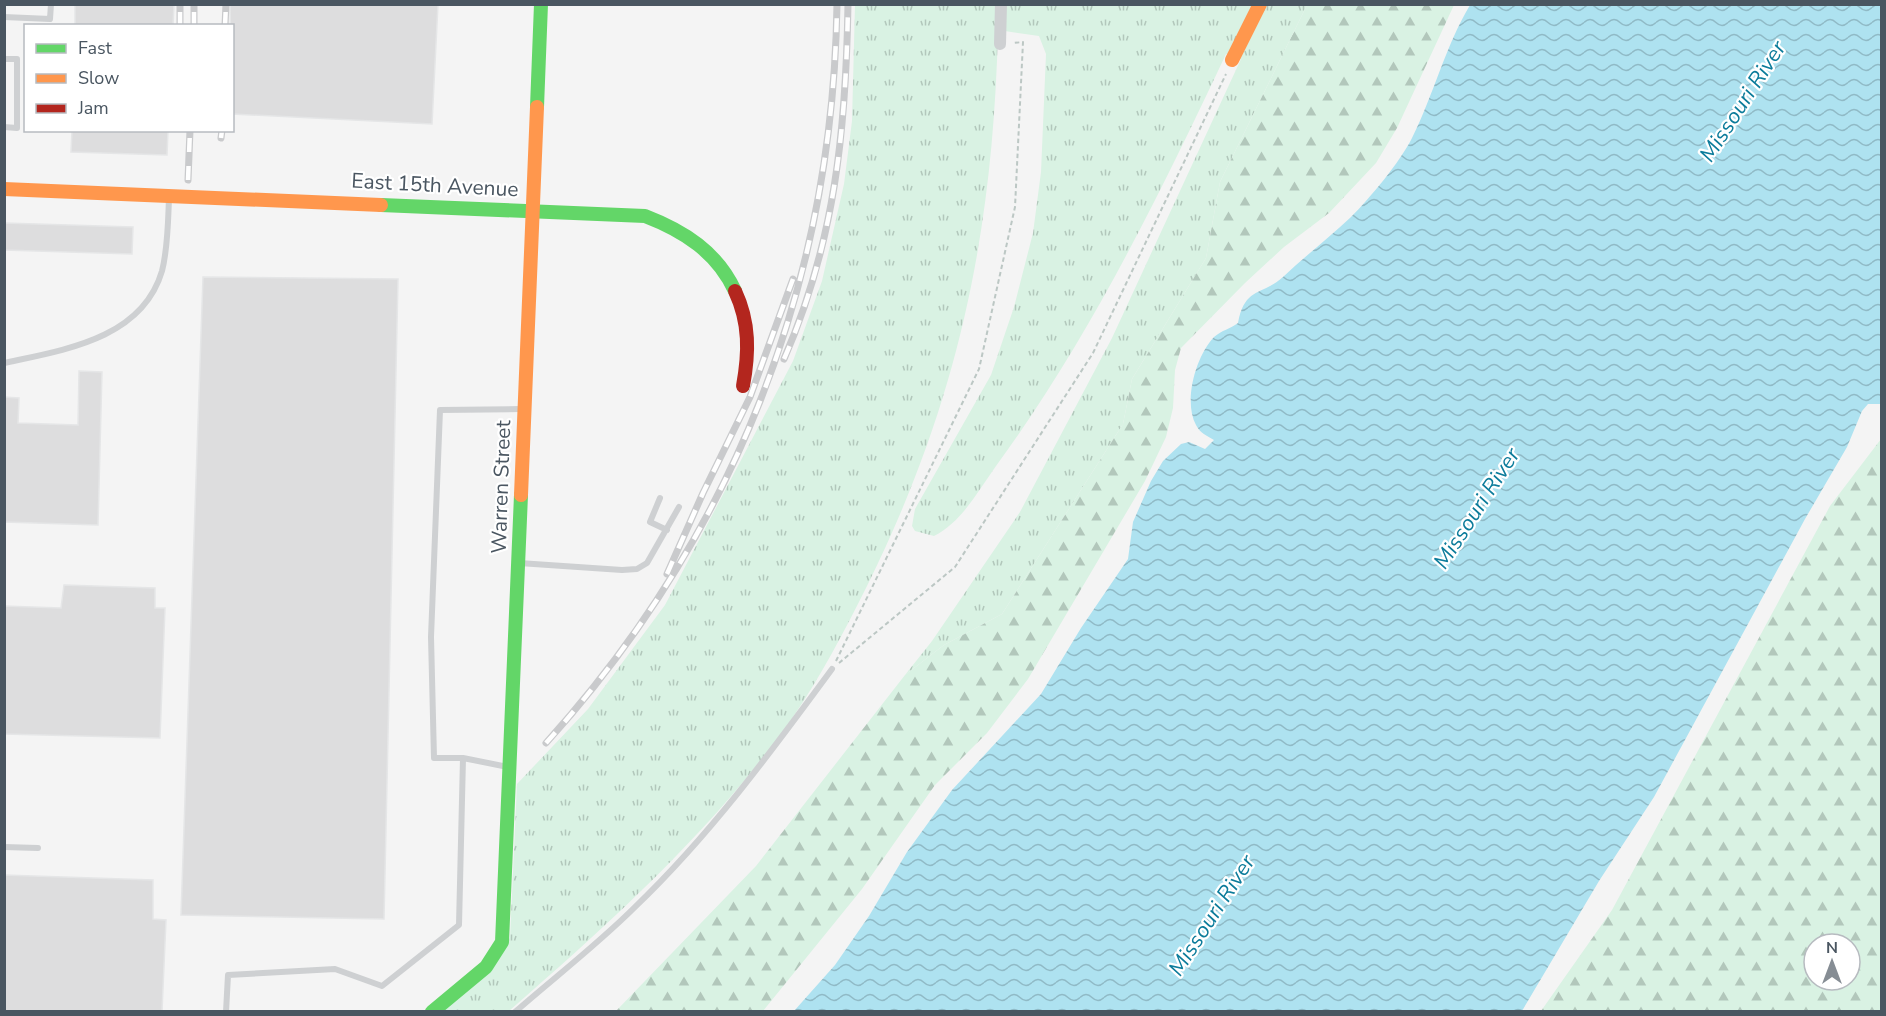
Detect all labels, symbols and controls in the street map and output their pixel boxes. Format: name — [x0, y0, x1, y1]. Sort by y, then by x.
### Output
legend — [24, 24, 234, 132]
water label: Missouri River — [1692, 34, 1794, 168]
text: Fast — [78, 36, 113, 60]
text: Slow — [78, 66, 119, 90]
text: Jam — [77, 96, 109, 120]
street label: East 15th Avenue — [351, 167, 519, 203]
street label: Warren Street — [485, 419, 517, 554]
water label: Missouri River — [1426, 441, 1528, 575]
water label: Missouri River — [1161, 848, 1263, 982]
north arrow — [1802, 932, 1862, 992]
text: N — [1826, 937, 1838, 959]

